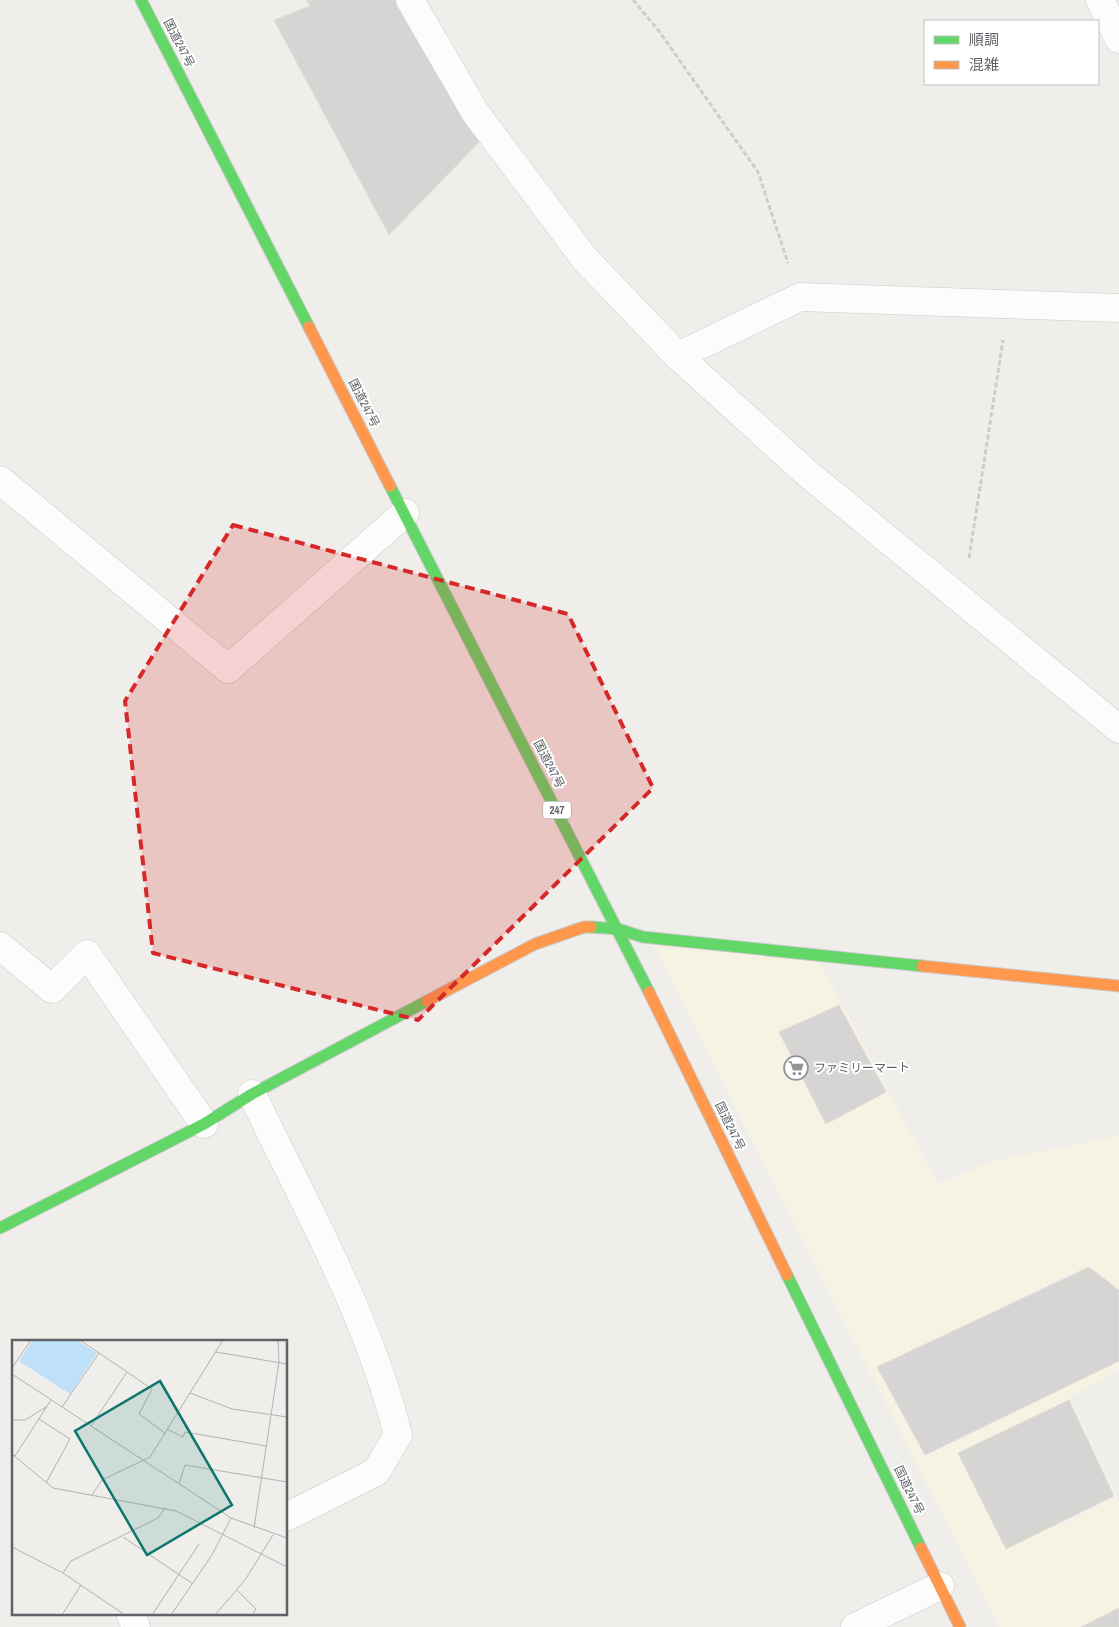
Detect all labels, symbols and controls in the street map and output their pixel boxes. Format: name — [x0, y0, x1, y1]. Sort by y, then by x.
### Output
street label: 国道247号 — [160, 16, 198, 70]
legend — [924, 20, 1099, 85]
text: 順調 — [969, 29, 999, 50]
text: 混雑 — [969, 54, 999, 75]
street label: 国道247号 — [345, 376, 383, 430]
street label: 国道247号 — [530, 737, 568, 791]
road number: 247 — [543, 802, 571, 818]
supermarket icon: ファミリーマート — [783, 1055, 809, 1081]
place label: ファミリーマート — [814, 1060, 910, 1076]
street label: 国道247号 — [711, 1099, 749, 1153]
inset map — [12, 1340, 288, 1614]
street label: 国道247号 — [890, 1463, 928, 1517]

